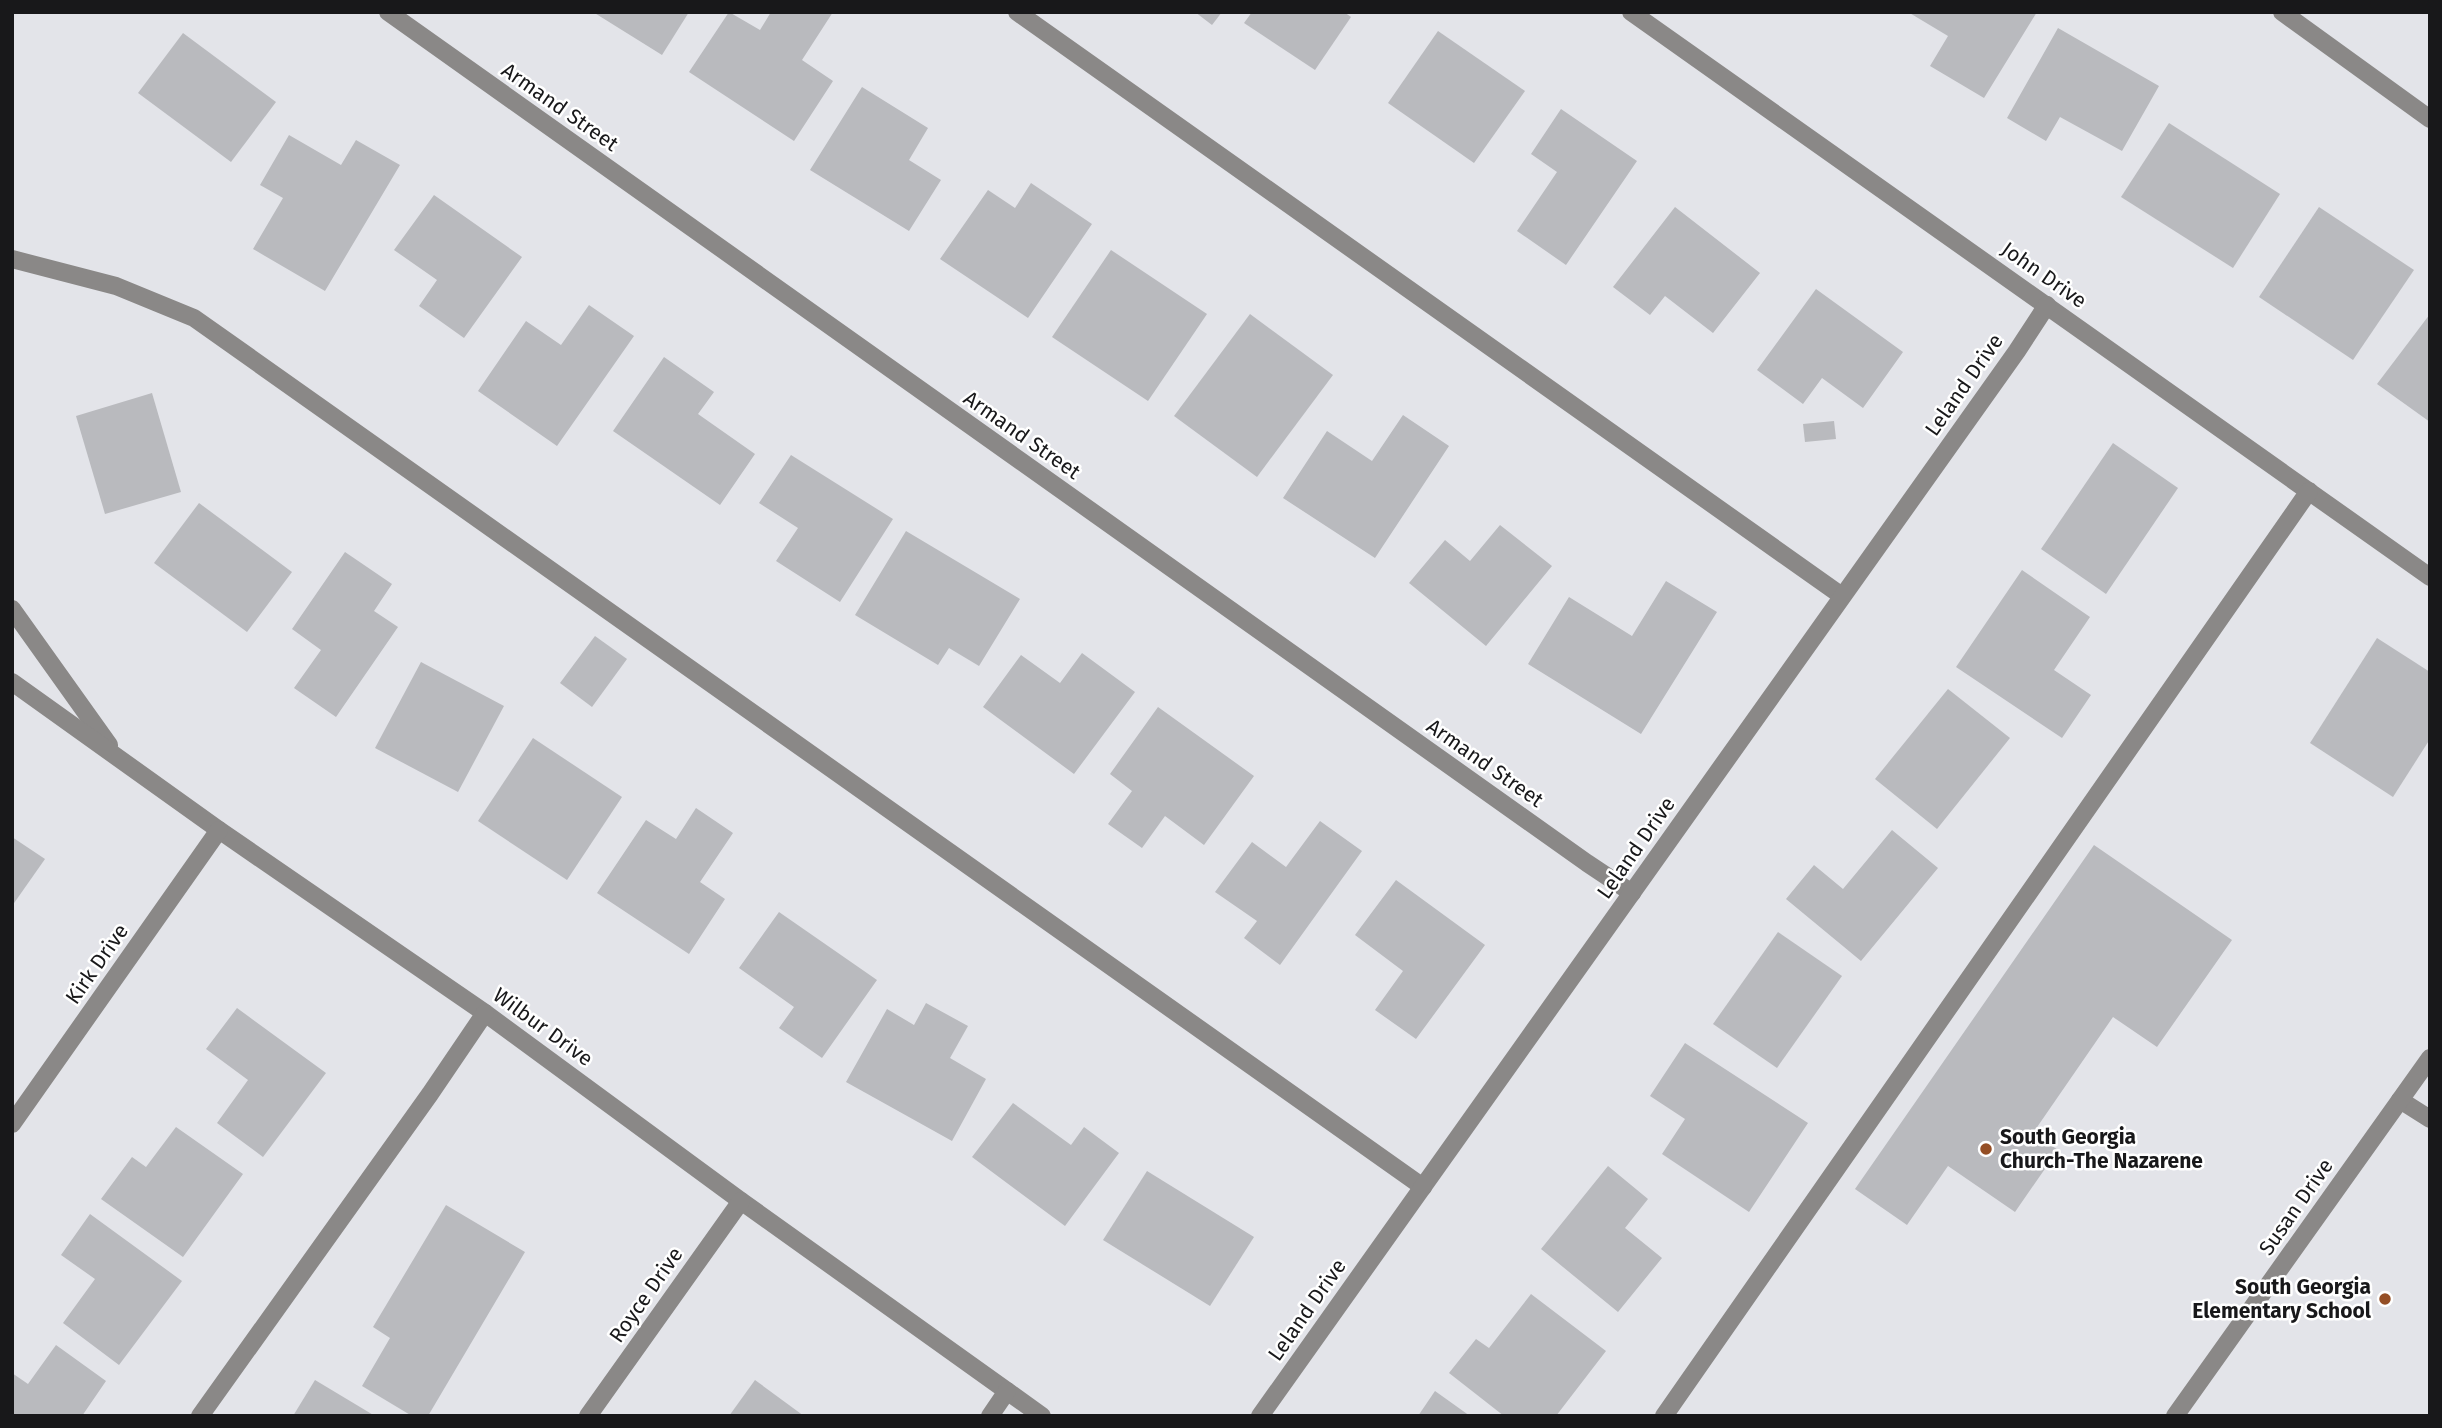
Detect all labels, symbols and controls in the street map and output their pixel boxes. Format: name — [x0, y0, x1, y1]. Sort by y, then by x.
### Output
street label: Armand Street — [496, 57, 624, 157]
street label: John Drive — [1996, 236, 2092, 314]
street label: Leland Drive — [1919, 329, 2009, 441]
street label: Armand Street — [958, 385, 1086, 485]
street label: Armand Street — [1421, 713, 1549, 813]
street label: Leland Drive — [1591, 792, 1681, 904]
street label: Kirk Drive — [60, 919, 134, 1009]
street label: Wilbur Drive — [488, 982, 598, 1072]
place label: South Georgia Church-The Nazarene — [2000, 1124, 2203, 1174]
marker: South Georgia Church-The Nazarene — [1978, 1141, 1994, 1157]
street label: Susan Drive — [2253, 1154, 2339, 1260]
street label: Royce Drive — [604, 1242, 688, 1348]
street label: Leland Drive — [1262, 1254, 1352, 1366]
place label: South Georgia Elementary School — [2192, 1274, 2372, 1324]
marker: South Georgia Elementary School — [2377, 1291, 2393, 1307]

